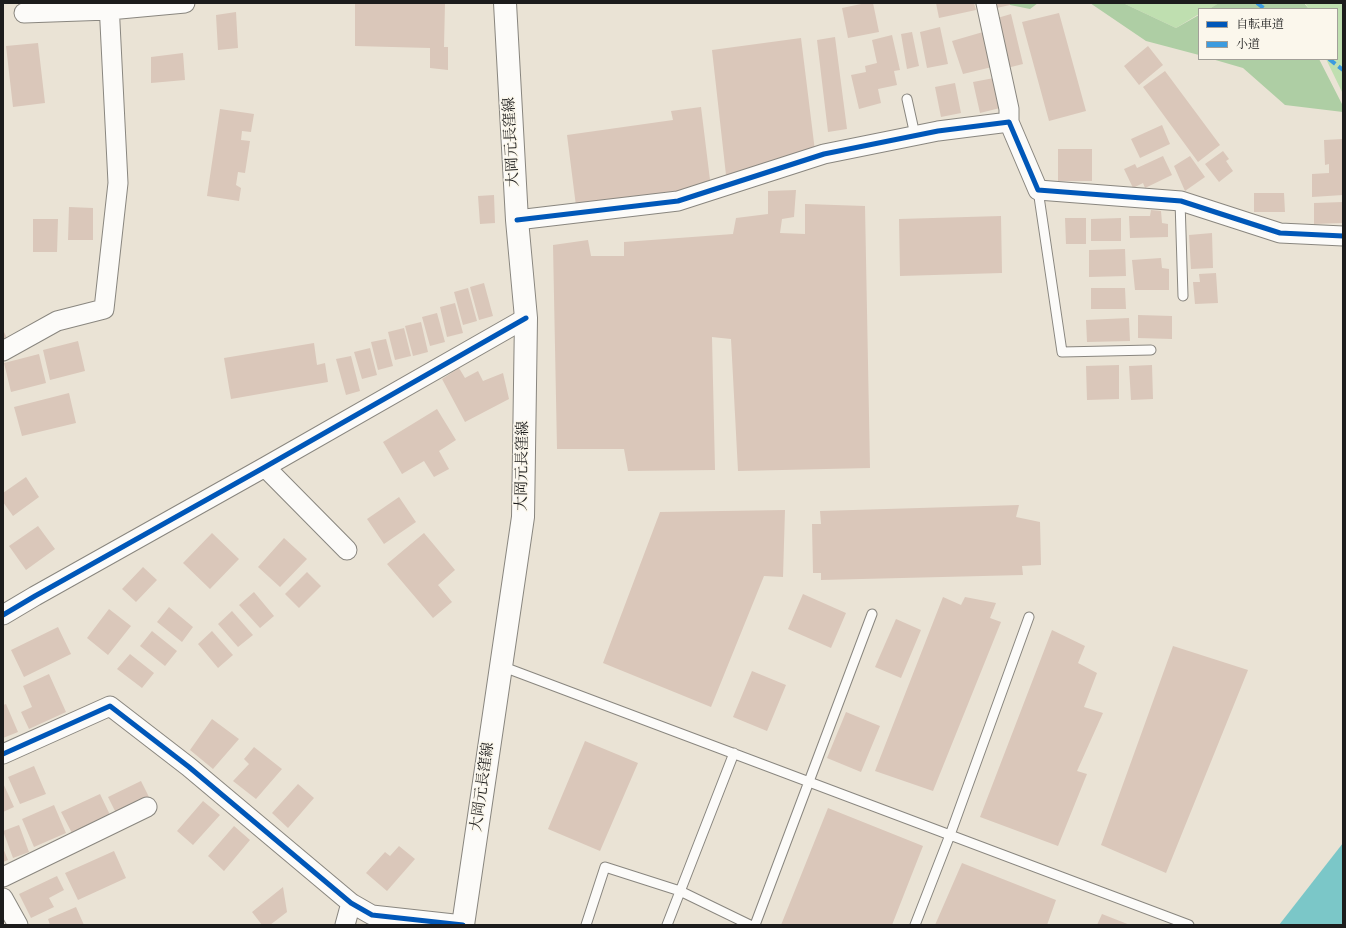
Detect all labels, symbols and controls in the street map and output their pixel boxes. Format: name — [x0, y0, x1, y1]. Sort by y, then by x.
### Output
legend — [1198, 8, 1338, 60]
text: 自転車道 — [1236, 16, 1284, 34]
text: 小道 — [1236, 36, 1260, 54]
street label: 大岡元長窪線 — [502, 97, 524, 187]
street label: 大岡元長窪線 — [514, 421, 534, 511]
street label: 大岡元長窪線 — [469, 741, 499, 833]

